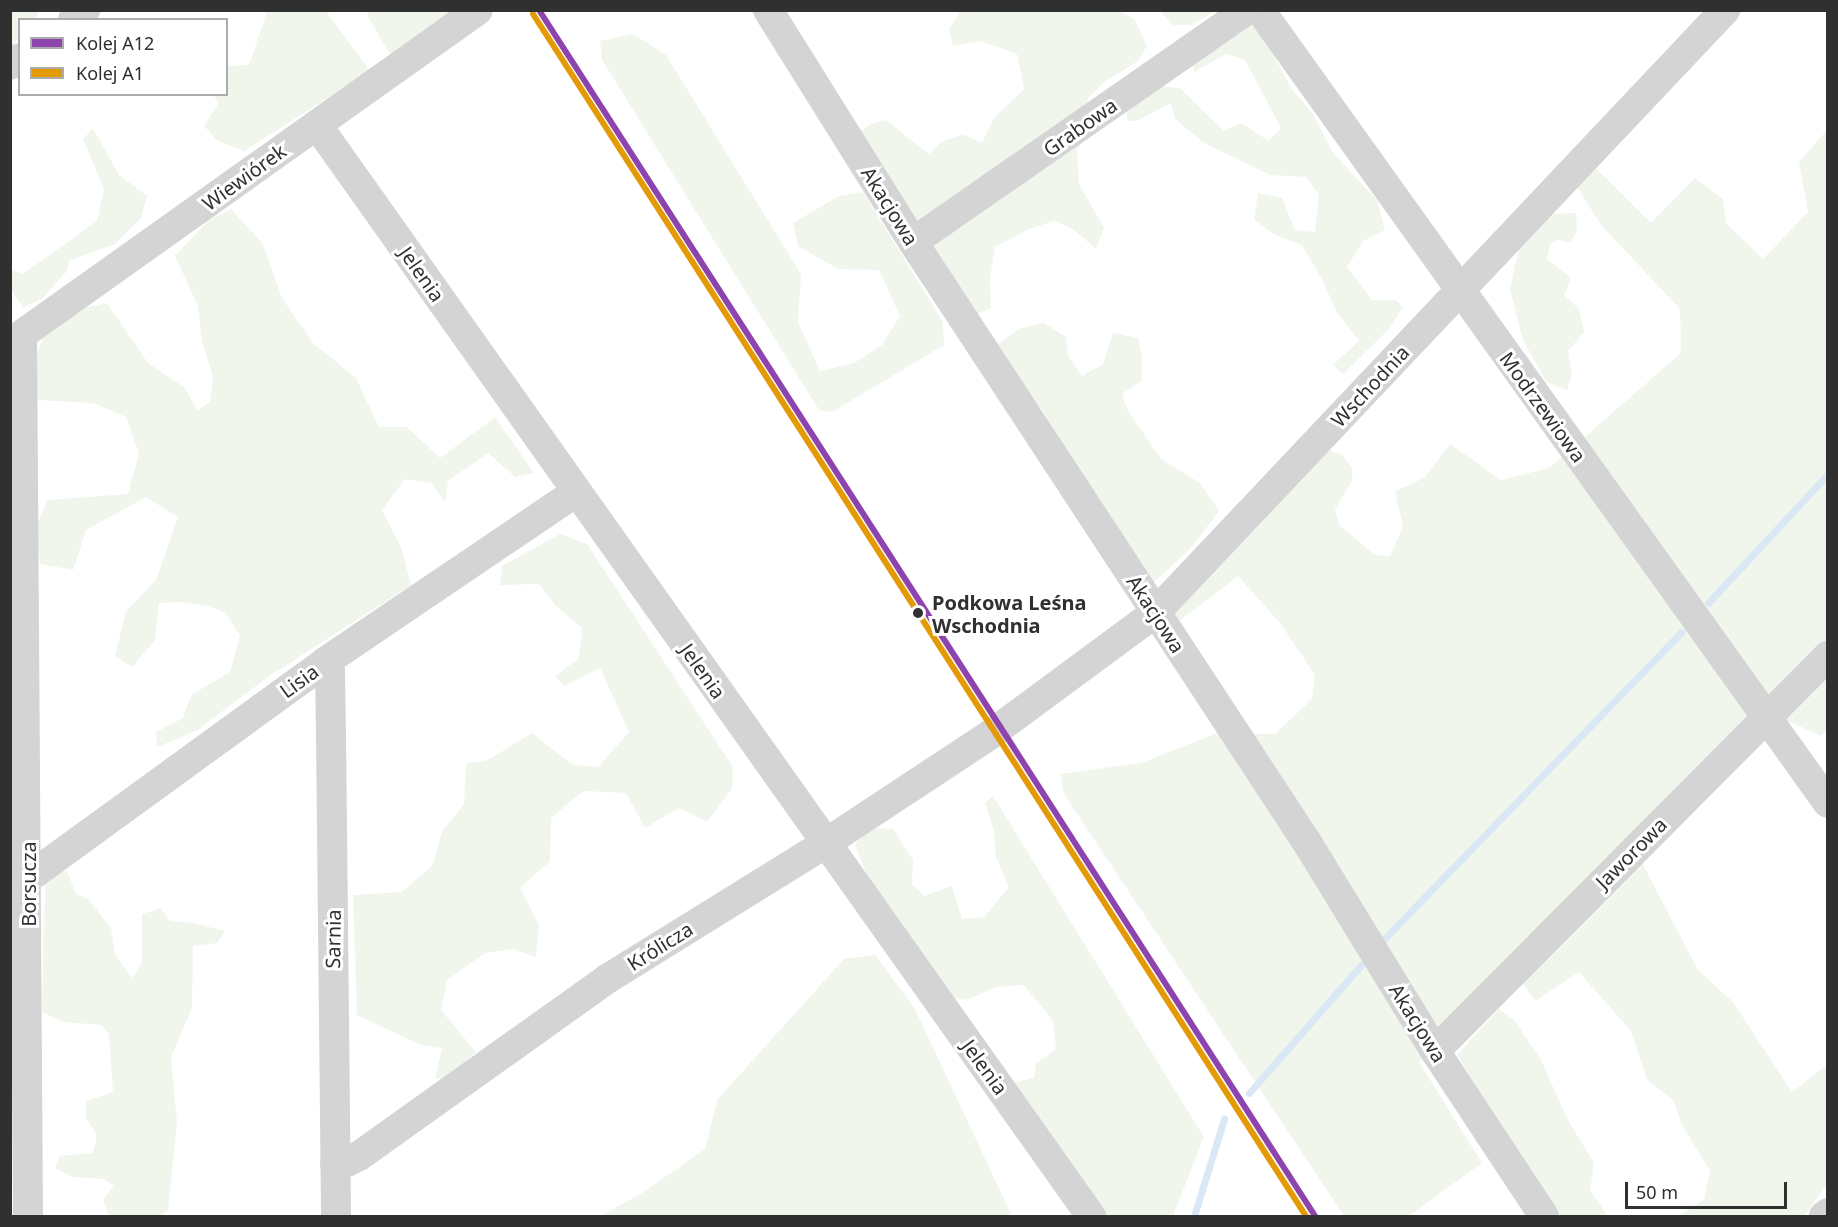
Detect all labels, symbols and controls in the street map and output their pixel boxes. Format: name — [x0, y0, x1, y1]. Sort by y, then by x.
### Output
legend — [18, 18, 228, 96]
text: Kolej A12 — [76, 31, 154, 55]
text: Kolej A1 — [76, 61, 144, 85]
street label: Grabowa — [1038, 93, 1122, 161]
street label: Wiewiórek — [198, 139, 290, 215]
street label: Akacjowa — [856, 162, 924, 250]
street label: Jelenia — [394, 242, 450, 306]
street label: Wschodnia — [1326, 340, 1414, 432]
street label: Modrzewiowa — [1495, 347, 1591, 467]
street label: Akacjowa — [1122, 571, 1190, 657]
place label: Podkowa Leśna Wschodnia — [932, 590, 1086, 637]
marker: Podkowa Leśna Wschodnia — [909, 604, 927, 622]
street label: Jelenia — [675, 639, 731, 703]
street label: Lisia — [275, 659, 323, 703]
street label: Jaworowa — [1590, 812, 1672, 894]
street label: Borsucza — [16, 841, 40, 927]
street label: Sarnia — [320, 909, 346, 969]
street label: Królicza — [623, 917, 697, 975]
street label: Akacjowa — [1384, 979, 1452, 1067]
street label: Jelenia — [957, 1035, 1013, 1099]
scale bar — [1628, 1170, 1790, 1208]
text: 50 m — [1636, 1180, 1678, 1204]

